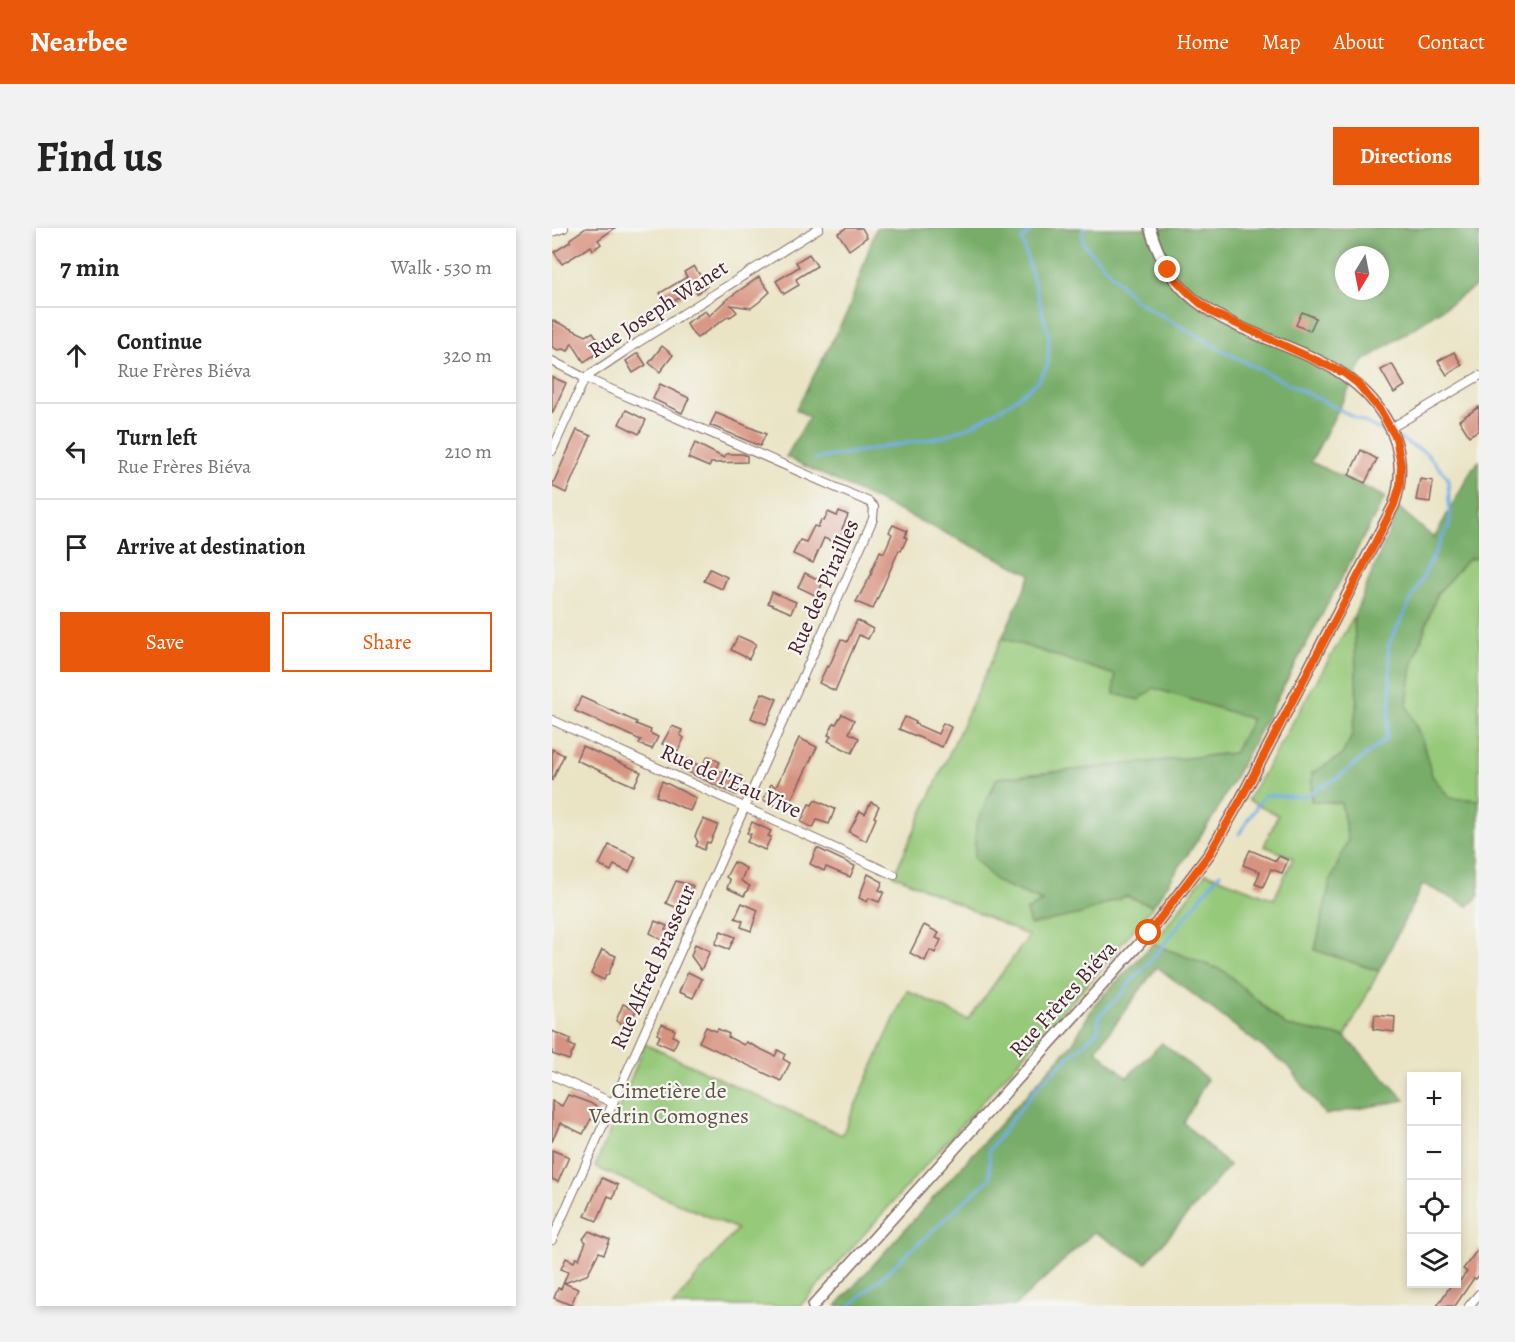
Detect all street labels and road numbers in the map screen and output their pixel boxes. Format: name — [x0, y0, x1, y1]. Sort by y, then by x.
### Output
street label: Rue Joseph Wanet — [582, 253, 734, 365]
street label: Rue des Pirailles — [780, 514, 866, 660]
street label: Rue de l'Eau Vive — [656, 737, 806, 825]
street label: Rue Alfred Brasseur — [603, 880, 703, 1054]
street label: Rue Frères Biéva — [1002, 934, 1124, 1064]

